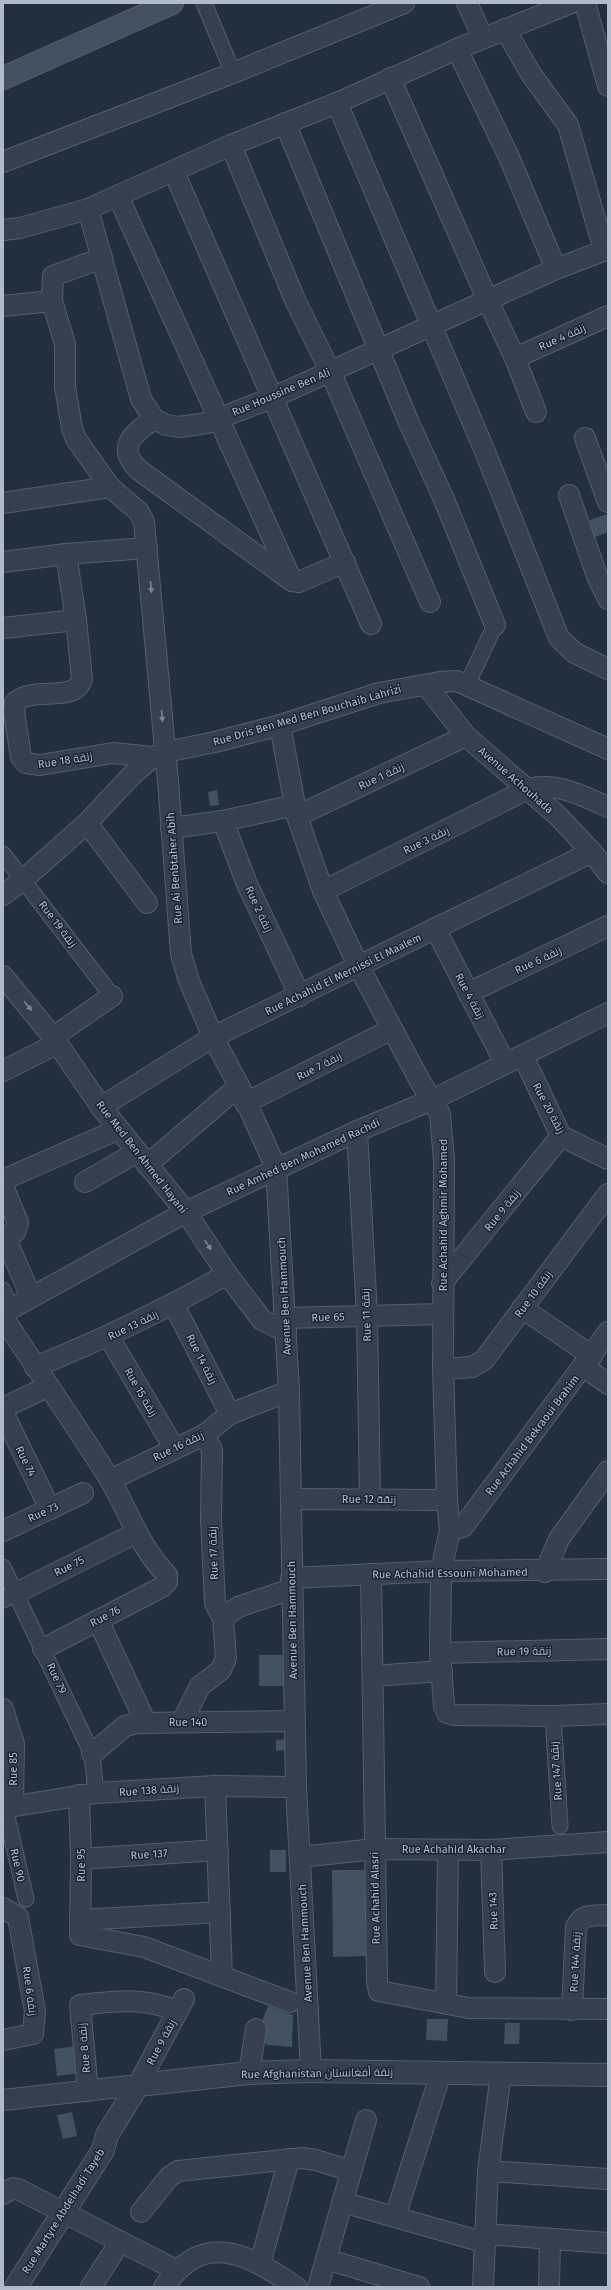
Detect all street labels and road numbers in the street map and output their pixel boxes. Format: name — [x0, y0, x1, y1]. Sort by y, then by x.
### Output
street label: Rue 4 زنقة — [537, 321, 588, 354]
street label: Rue Houssine Ben Ali — [230, 366, 332, 419]
street label: Rue Dris Ben Med Ben Bouchaib Lahrizi — [211, 682, 403, 749]
street label: Avenue Achouhada — [475, 744, 556, 817]
street label: Rue 18 زنقة — [37, 750, 93, 771]
street label: Rue 1 زنقة — [356, 760, 406, 793]
street label: Rue Ai Benbtaher Abih — [164, 812, 185, 924]
street label: Rue 3 زنقة — [401, 824, 451, 857]
street label: Rue 2 زنقة — [242, 884, 275, 935]
street label: Rue 19 زنقة — [36, 899, 79, 950]
street label: Rue Achahid El Mernissi El Maalem — [263, 931, 424, 1018]
street label: Rue 6 زنقة — [513, 944, 564, 977]
street label: Rue 4 زنقة — [452, 971, 487, 1021]
street label: Rue 7 زنقة — [294, 1049, 344, 1083]
street label: Rue 20 زنقة — [530, 1081, 567, 1136]
street label: Rue Med Ben Ahmed Hayani — [93, 1098, 190, 1216]
street label: Rue Amhed Ben Mohamed Rachdi — [224, 1116, 382, 1199]
street label: Rue Achahid Aghmir Mohamed — [437, 1139, 450, 1291]
street label: Rue 9 زنقة — [482, 1187, 523, 1234]
street label: Avenue Ben Hammouch — [275, 1237, 294, 1355]
street label: Rue 10 زنقة — [512, 1268, 555, 1320]
street label: Rue 11 زنقة — [359, 1288, 374, 1342]
street label: Rue 13 زنقة — [106, 1308, 161, 1343]
street label: Rue 65 — [311, 1310, 345, 1325]
street label: Rue 14 زنقة — [183, 1332, 220, 1387]
street label: Rue 15 زنقة — [121, 1365, 160, 1419]
street label: Rue Achahid Bekraoui Brahim — [483, 1372, 582, 1498]
street label: Rue 16 زنقة — [151, 1429, 206, 1464]
street label: Rue 74 — [13, 1444, 39, 1479]
street label: Rue 12 زنقة — [342, 1493, 396, 1506]
street label: Rue 73 — [26, 1500, 61, 1525]
street label: Rue 17 زنقة — [206, 1526, 221, 1580]
street label: Rue 75 — [52, 1553, 87, 1580]
street label: Avenue Ben Hammouch — [285, 1561, 300, 1679]
street label: Rue Achahid Essouni Mohamed — [372, 1566, 528, 1581]
street label: Rue 76 — [88, 1603, 123, 1630]
street label: Rue 19 زنقة — [497, 1645, 552, 1658]
street label: Rue 79 — [44, 1661, 69, 1696]
street label: Rue 140 — [169, 1716, 207, 1729]
street label: Rue 147 زنقة — [548, 1741, 565, 1801]
street label: Rue 85 — [7, 1752, 20, 1786]
street label: Rue 138 زنقة — [118, 1782, 180, 1799]
street label: Rue Achahid Akachar — [402, 1843, 507, 1856]
street label: Rue 90 — [7, 1847, 28, 1883]
street label: Rue 137 — [130, 1847, 168, 1862]
street label: Rue 95 — [75, 1848, 88, 1882]
street label: Rue Achahid Alasri — [368, 1851, 383, 1945]
street label: Avenue Ben Hammouch — [296, 1884, 315, 2002]
street label: Rue 143 — [486, 1892, 501, 1930]
street label: Rue 144 زنقة — [567, 1931, 584, 1993]
street label: Rue 6 زنقة — [20, 1965, 39, 2017]
street label: Rue 9 زنقة — [144, 2017, 179, 2067]
street label: Rue 8 زنقة — [76, 2022, 93, 2074]
street label: Rue Afghanistan زنقة أفغانستان — [241, 2065, 393, 2081]
street label: Rue Martyre Abdelhadi Tayeb — [19, 2146, 107, 2276]

